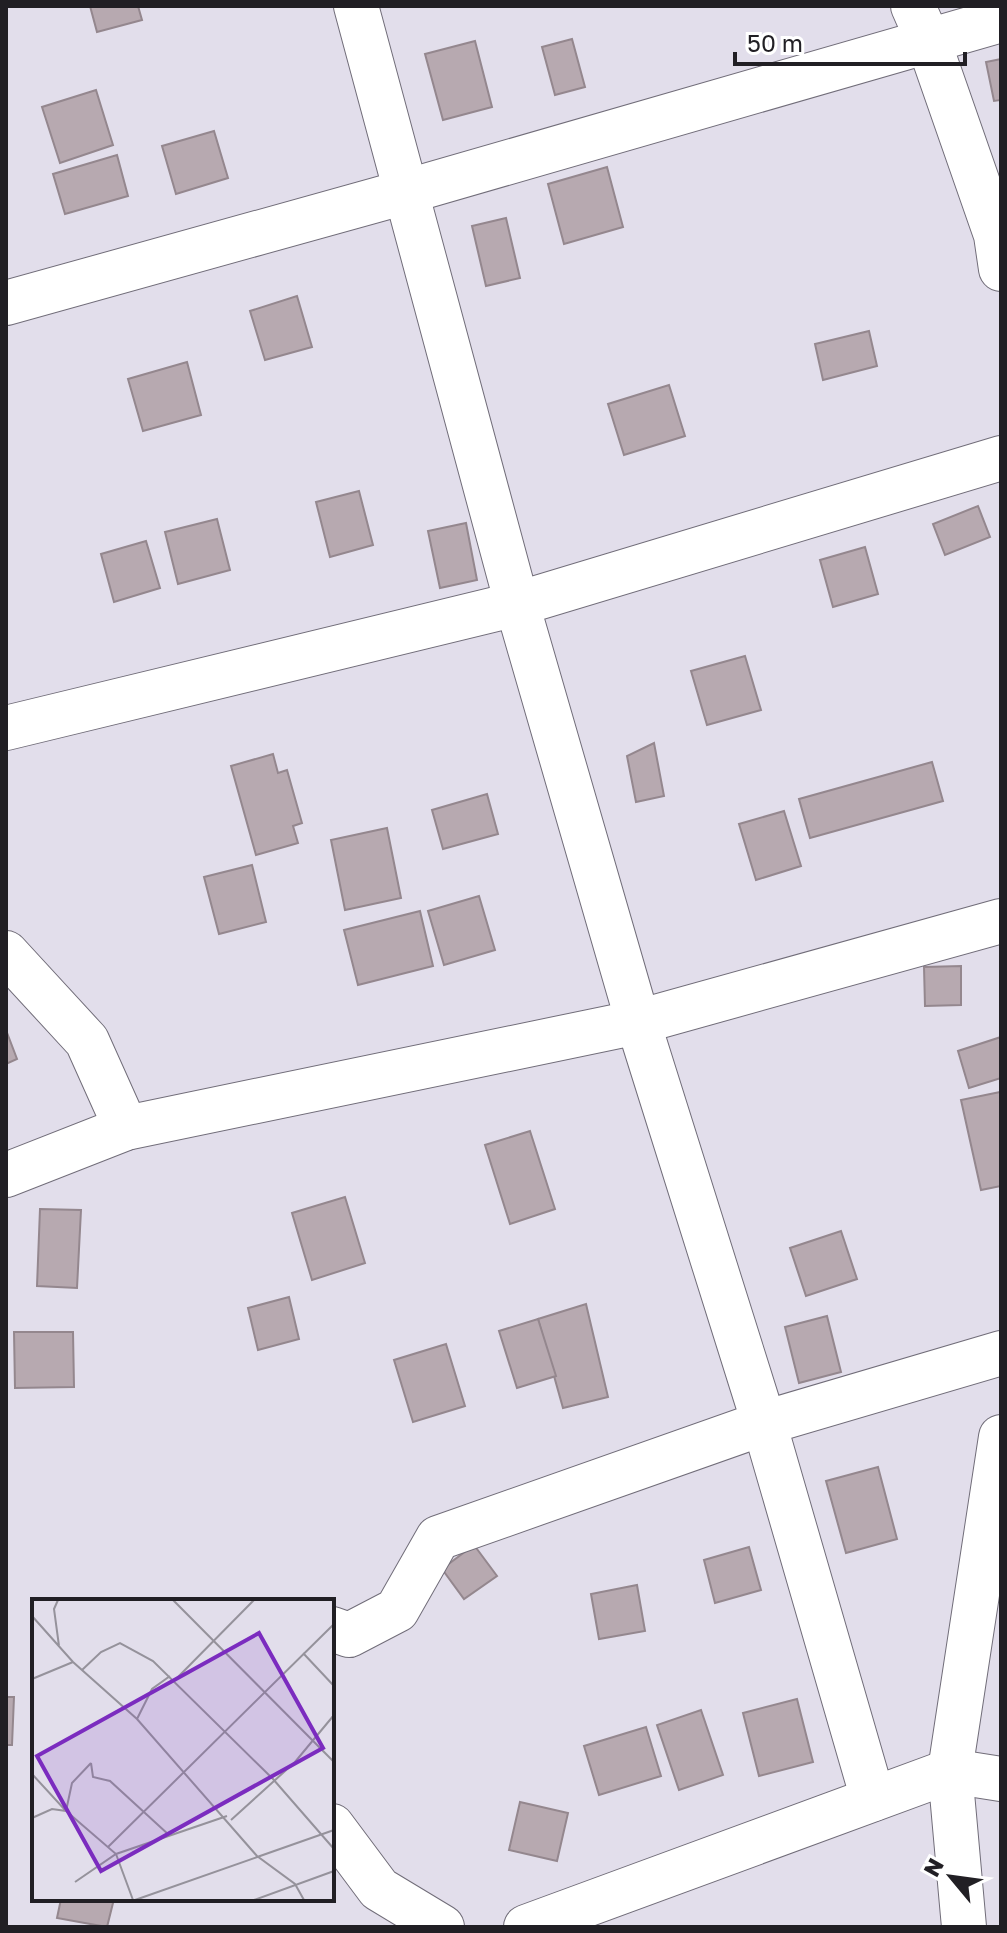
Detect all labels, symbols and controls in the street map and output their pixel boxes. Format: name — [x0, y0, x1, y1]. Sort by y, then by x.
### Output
scale bar — [735, 16, 965, 66]
text: 50 m — [747, 28, 803, 57]
inset map — [32, 1599, 334, 1901]
north arrow — [911, 1837, 991, 1917]
text: N — [917, 1853, 949, 1881]

